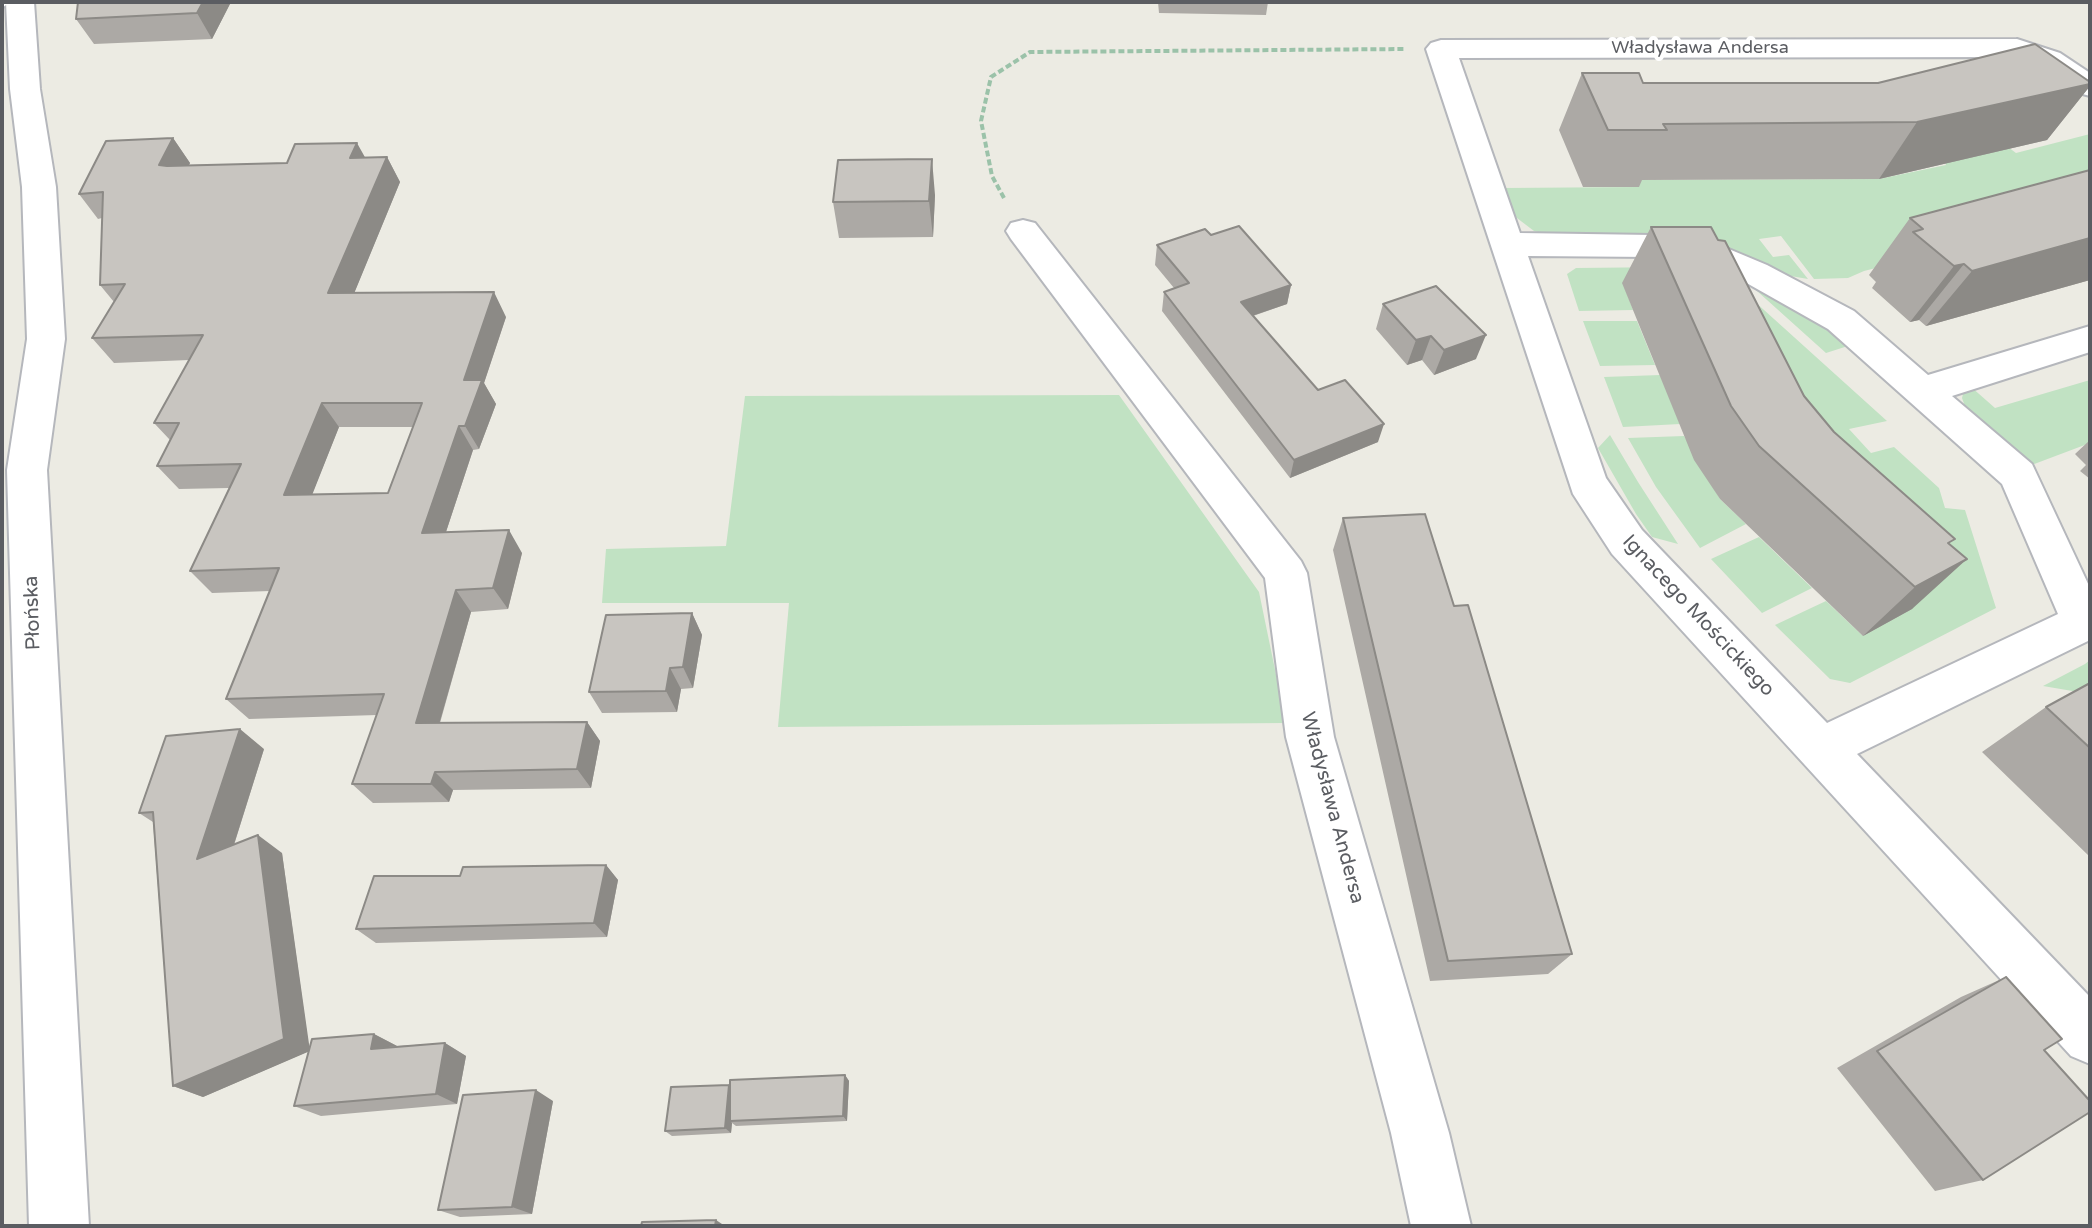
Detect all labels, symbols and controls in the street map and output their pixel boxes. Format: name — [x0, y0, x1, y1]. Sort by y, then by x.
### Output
street label: Władysława Andersa — [1611, 37, 1789, 59]
street label: Ignacego Mościckiego — [1617, 530, 1779, 702]
street label: Płońska — [20, 575, 46, 651]
street label: Władysława Andersa — [1295, 710, 1369, 906]

